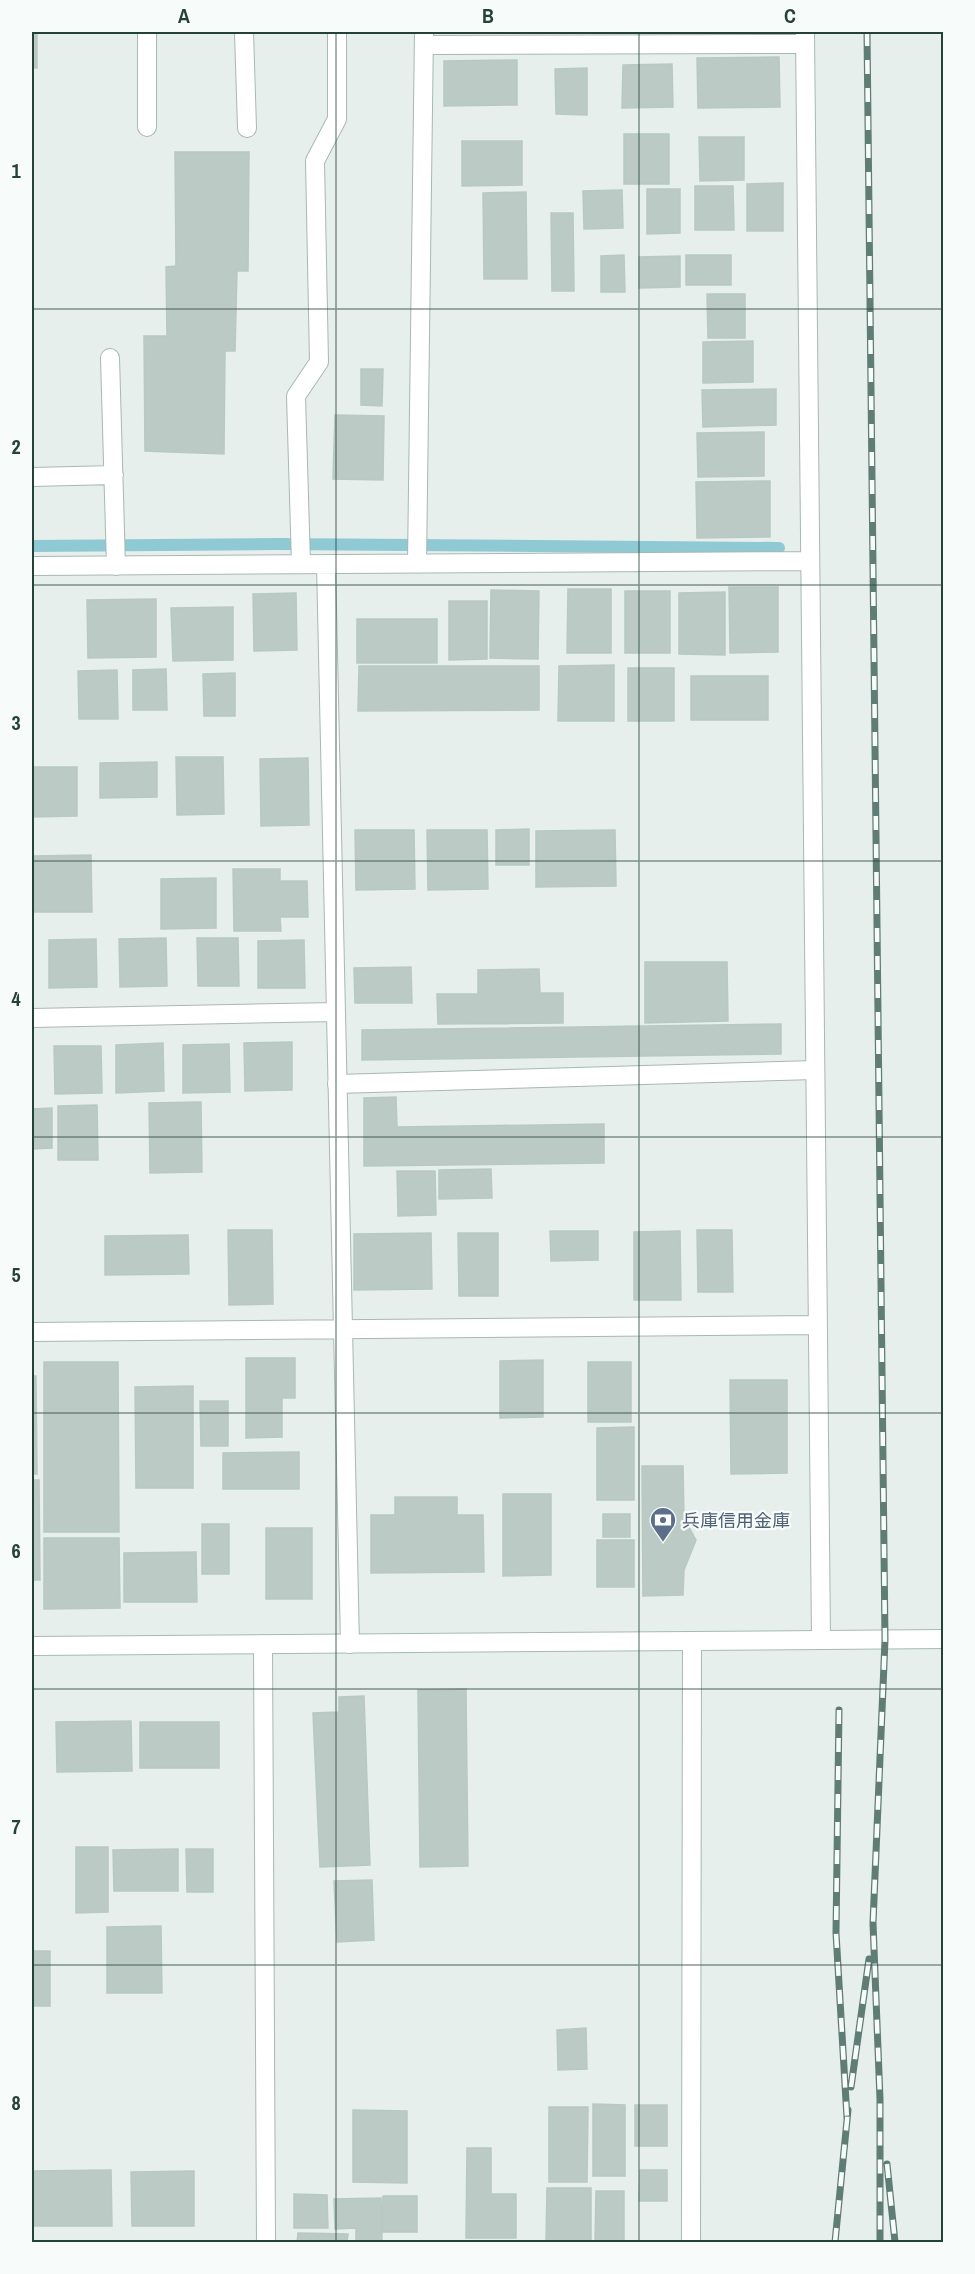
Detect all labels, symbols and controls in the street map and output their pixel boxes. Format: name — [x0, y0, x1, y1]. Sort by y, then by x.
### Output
text: A — [178, 2, 190, 29]
text: B — [482, 2, 494, 29]
text: C — [784, 2, 796, 29]
text: 1 — [11, 157, 21, 184]
text: 2 — [11, 433, 21, 460]
text: 3 — [11, 709, 21, 736]
text: 4 — [11, 985, 21, 1012]
text: 5 — [11, 1261, 21, 1288]
bank icon: 兵庫信用金庫 — [648, 1505, 678, 1543]
place label: 兵庫信用金庫 — [682, 1508, 790, 1533]
text: 6 — [11, 1537, 21, 1564]
text: 7 — [11, 1813, 21, 1840]
text: 8 — [11, 2089, 21, 2116]

